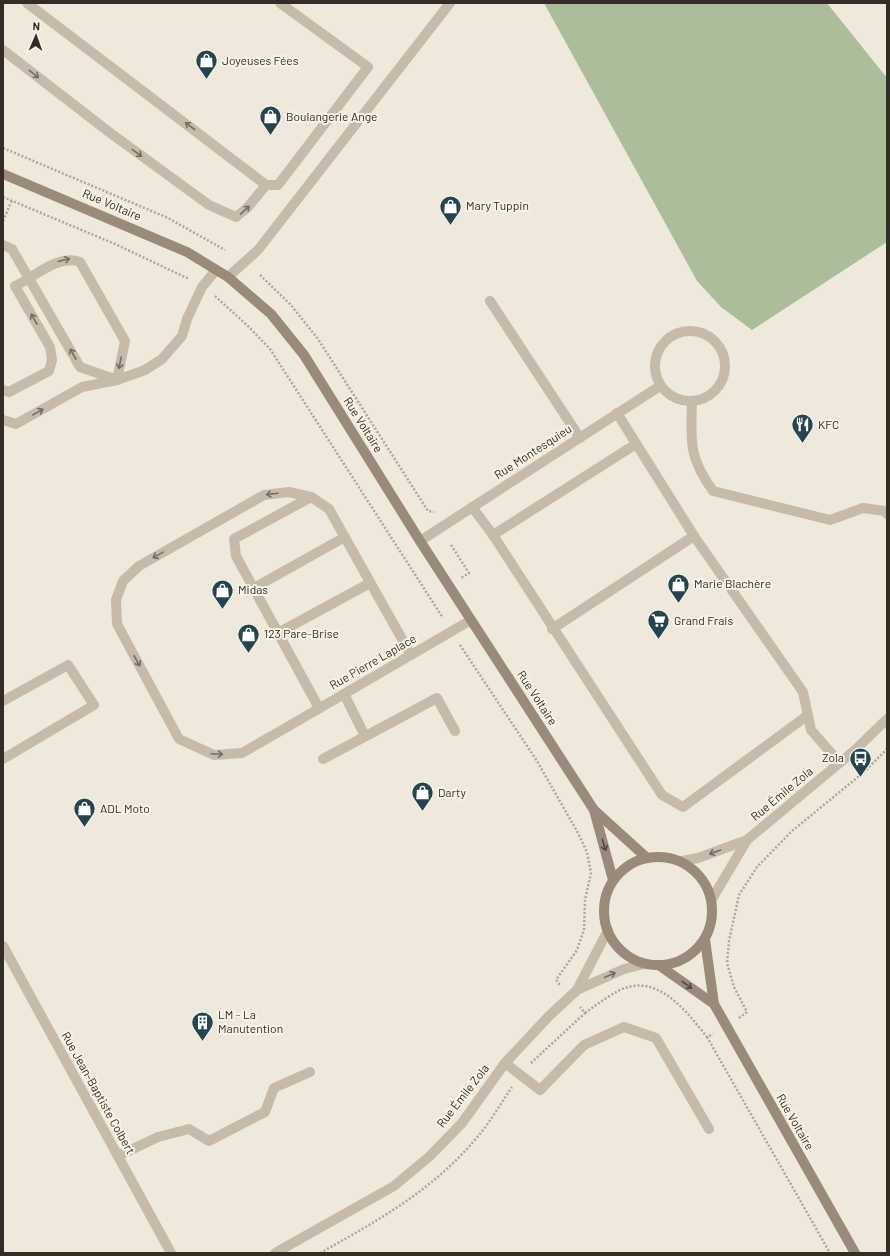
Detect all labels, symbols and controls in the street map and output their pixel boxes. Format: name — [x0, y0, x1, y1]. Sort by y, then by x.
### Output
north arrow — [16, 16, 56, 56]
text: N — [32, 19, 40, 32]
shop icon: Joyeuses Fées — [194, 48, 220, 81]
place label: Joyeuses Fées — [222, 53, 299, 67]
one-way arrow — [28, 70, 39, 79]
shop icon: Boulangerie Ange — [258, 104, 284, 137]
place label: Boulangerie Ange — [286, 109, 377, 123]
one-way arrow — [184, 121, 195, 130]
one-way arrow — [132, 149, 143, 157]
street label: Rue Voltaire — [81, 185, 144, 223]
shop icon: Mary Tuppin — [438, 193, 464, 226]
place label: Mary Tuppin — [466, 198, 529, 212]
one-way arrow — [240, 205, 250, 214]
one-way arrow — [57, 256, 70, 264]
one-way arrow — [29, 313, 37, 325]
one-way arrow — [69, 348, 77, 360]
one-way arrow — [116, 356, 124, 369]
street label: Rue Voltaire — [341, 394, 386, 455]
one-way arrow — [32, 407, 44, 415]
restaurant icon: KFC — [789, 412, 815, 445]
place label: KFC — [818, 417, 839, 431]
street label: Rue Montesquieu — [491, 421, 574, 481]
one-way arrow — [266, 490, 279, 498]
one-way arrow — [152, 552, 164, 559]
shop icon: Marie Blachère — [666, 571, 692, 604]
place label: Marie Blachère — [694, 576, 771, 590]
shop icon: Midas — [210, 577, 236, 610]
place label: Midas — [238, 582, 268, 596]
supermarket icon: Grand Frais — [646, 608, 672, 641]
place label: Grand Frais — [674, 613, 733, 627]
shop icon: 123 Pare-Brise — [236, 621, 262, 654]
place label: 123 Pare-Brise — [264, 626, 339, 640]
street label: Rue Pierre Laplace — [327, 631, 418, 692]
one-way arrow — [133, 655, 141, 667]
street label: Rue Voltaire — [515, 667, 561, 728]
bus stop icon: Zola — [847, 745, 873, 778]
one-way arrow — [210, 750, 223, 758]
place label: Zola — [822, 750, 844, 764]
street label: Rue Émile Zola — [748, 763, 815, 823]
shop icon: Darty — [410, 780, 436, 813]
place label: Darty — [438, 785, 466, 799]
shop icon: ADL Moto — [71, 796, 97, 829]
place label: ADL Moto — [100, 801, 150, 815]
one-way arrow — [601, 838, 608, 851]
one-way arrow — [708, 849, 721, 856]
one-way arrow — [604, 971, 616, 978]
one-way arrow — [681, 981, 692, 989]
place label: LM - La Manutention — [218, 1007, 283, 1035]
building icon: LM - La Manutention — [190, 1009, 216, 1042]
street label: Rue Jean-Baptiste Colbert — [59, 1029, 138, 1156]
street label: Rue Émile Zola — [433, 1061, 491, 1130]
street label: Rue Voltaire — [774, 1091, 818, 1152]

